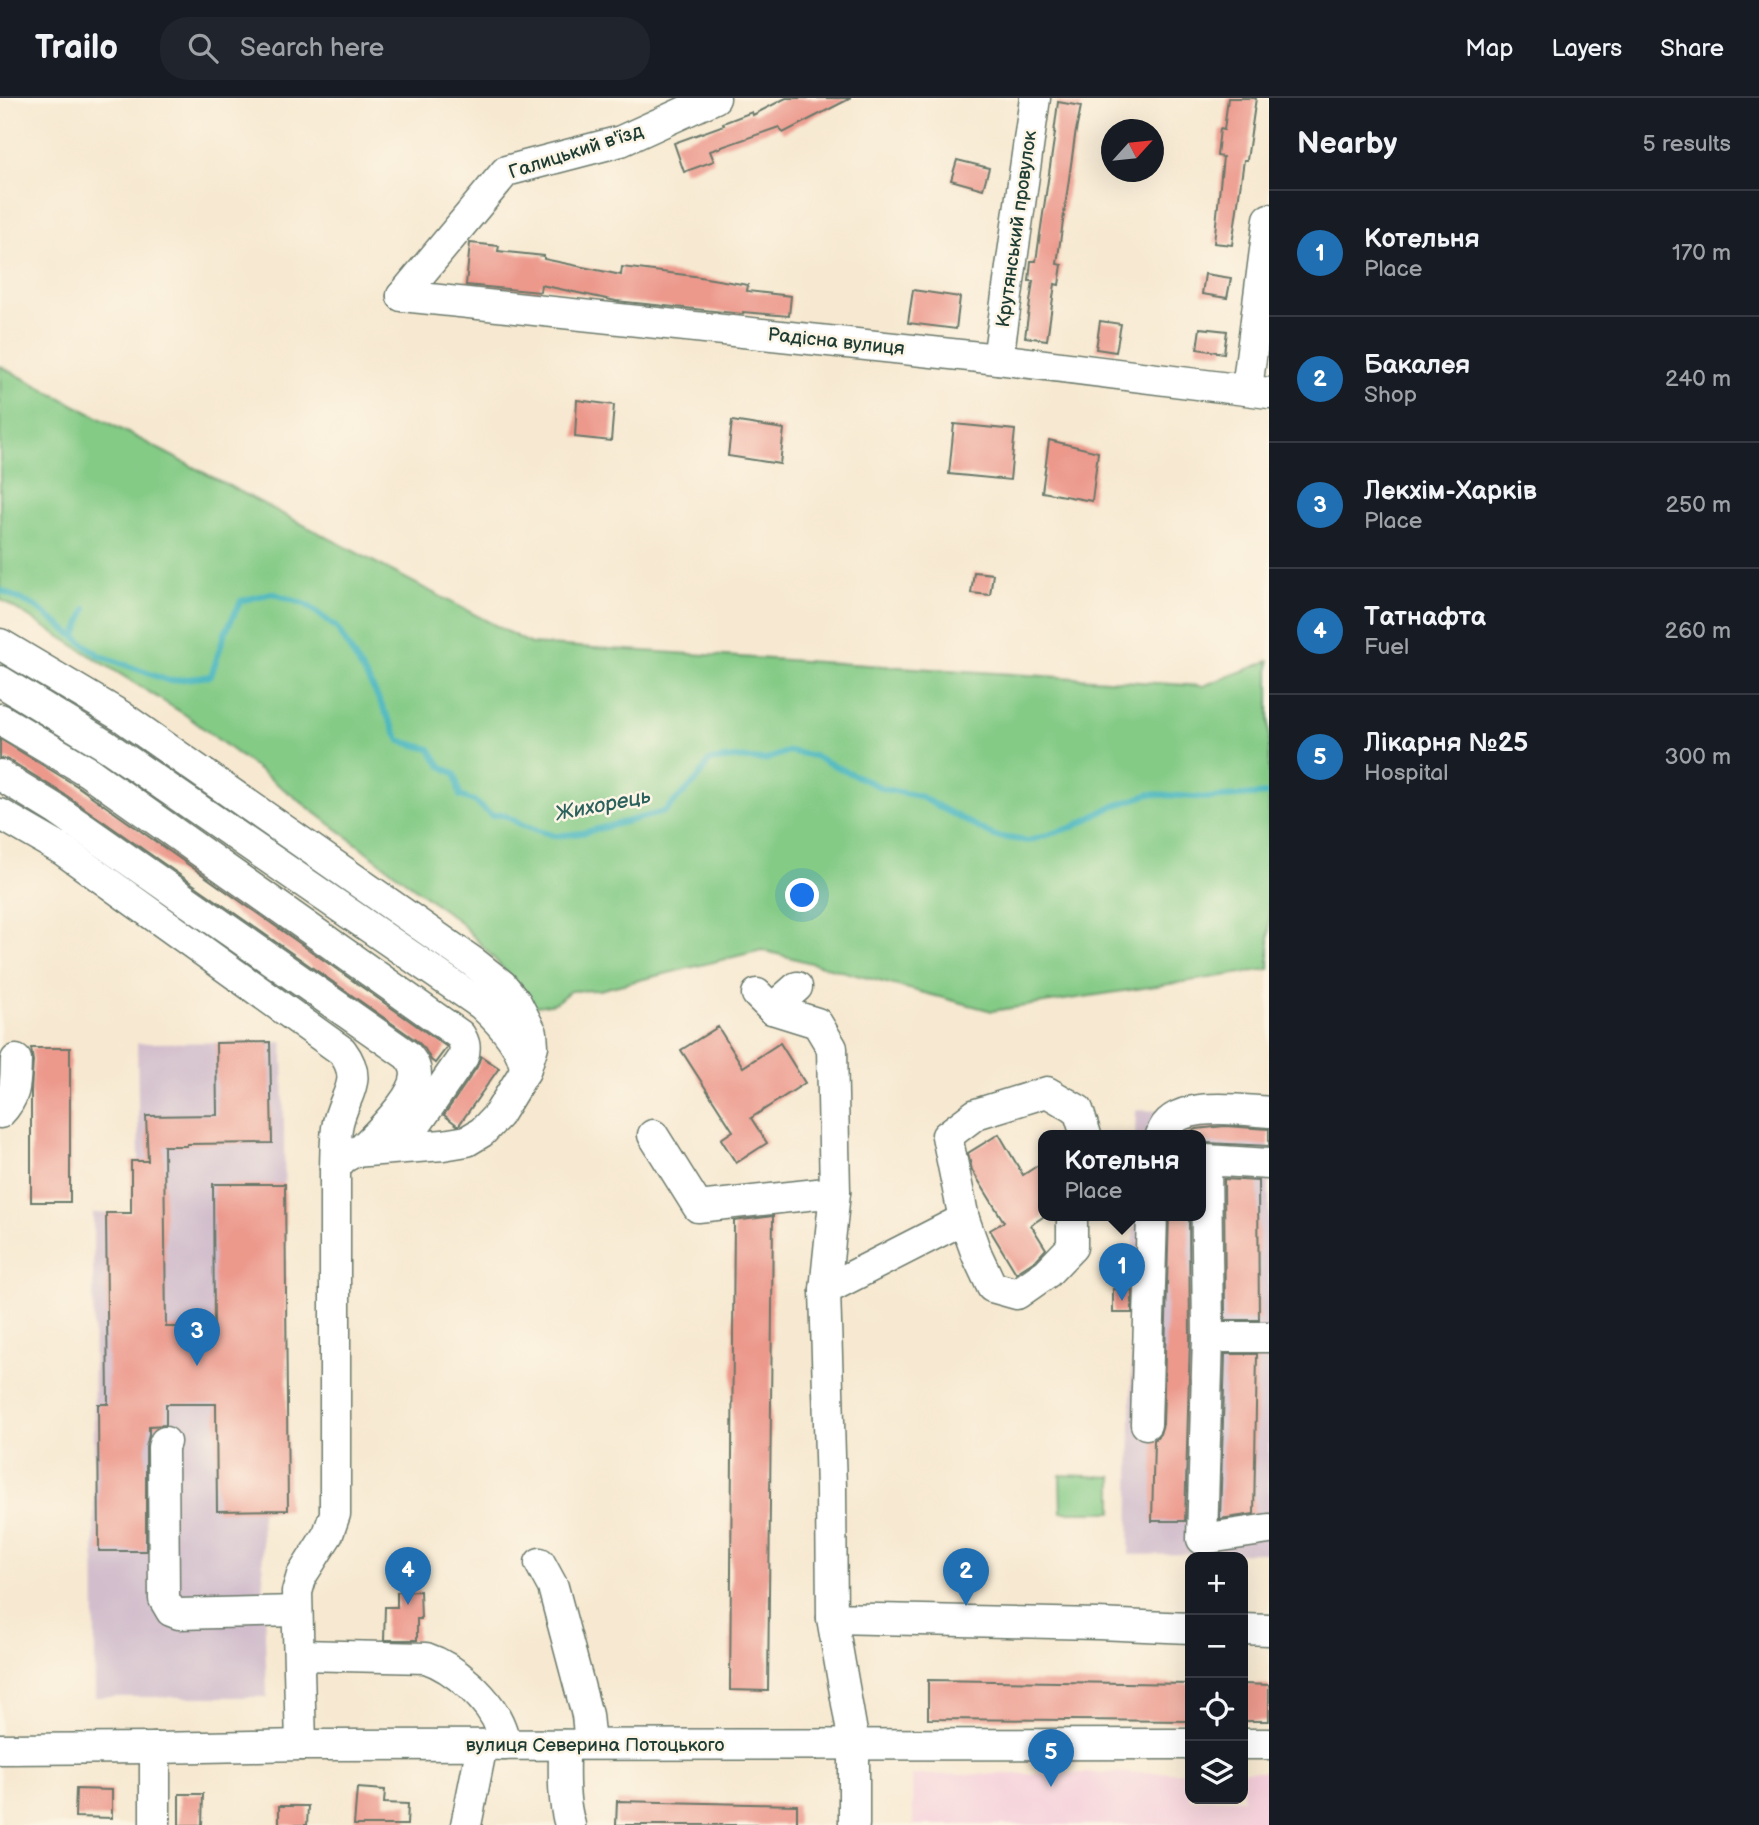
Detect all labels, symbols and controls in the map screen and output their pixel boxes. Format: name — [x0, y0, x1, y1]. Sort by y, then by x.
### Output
search box — [160, 17, 650, 80]
text: Trailo — [35, 28, 118, 68]
icon: search — [184, 29, 222, 67]
text: Search here — [240, 33, 384, 64]
text: Map — [1465, 34, 1513, 63]
text: Layers — [1551, 34, 1622, 63]
text: Share — [1660, 34, 1724, 63]
street label: Галицький в'їзд — [506, 119, 646, 185]
north arrow — [1101, 119, 1164, 182]
text: Nearby — [1297, 126, 1397, 162]
street label: Крутянський провулок — [992, 129, 1042, 329]
text: 5 results — [1643, 130, 1731, 158]
text: Котельня — [1364, 224, 1480, 255]
text: 1 — [1315, 239, 1325, 267]
text: 170 m — [1672, 239, 1731, 267]
text: Place — [1364, 255, 1422, 283]
street label: Радісна вулиця — [766, 323, 906, 361]
text: Бакалея — [1364, 350, 1470, 381]
text: 2 — [1313, 365, 1327, 393]
text: 240 m — [1665, 365, 1731, 393]
text: Shop — [1364, 381, 1417, 409]
text: Лекхім-Харків — [1364, 476, 1537, 507]
text: 3 — [1313, 491, 1327, 519]
text: 250 m — [1665, 491, 1731, 519]
text: Place — [1364, 507, 1422, 535]
text: Татнафта — [1364, 602, 1486, 633]
text: 4 — [1313, 617, 1327, 645]
text: 260 m — [1665, 617, 1731, 645]
text: Fuel — [1364, 633, 1409, 661]
text: Лікарня №25 — [1364, 728, 1528, 759]
text: 5 — [1313, 743, 1327, 771]
text: 300 m — [1665, 743, 1731, 771]
text: Hospital — [1364, 759, 1449, 787]
water label: Жихорець — [552, 783, 653, 827]
your location — [785, 878, 819, 912]
popup — [1038, 1130, 1206, 1221]
text: Котельня — [1064, 1146, 1180, 1177]
text: Place — [1064, 1177, 1122, 1205]
pin: 1 — [1099, 1243, 1145, 1301]
pin: 3 — [174, 1308, 220, 1366]
pin: 4 — [385, 1547, 431, 1605]
pin: 2 — [943, 1548, 989, 1606]
map controls — [1185, 1552, 1248, 1804]
button: + — [1185, 1552, 1248, 1615]
button: − — [1185, 1615, 1248, 1678]
button: locate — [1185, 1678, 1248, 1741]
pin: 5 — [1028, 1729, 1074, 1787]
street label: вулиця Северина Потоцького — [466, 1734, 724, 1757]
button: layers — [1185, 1741, 1248, 1804]

